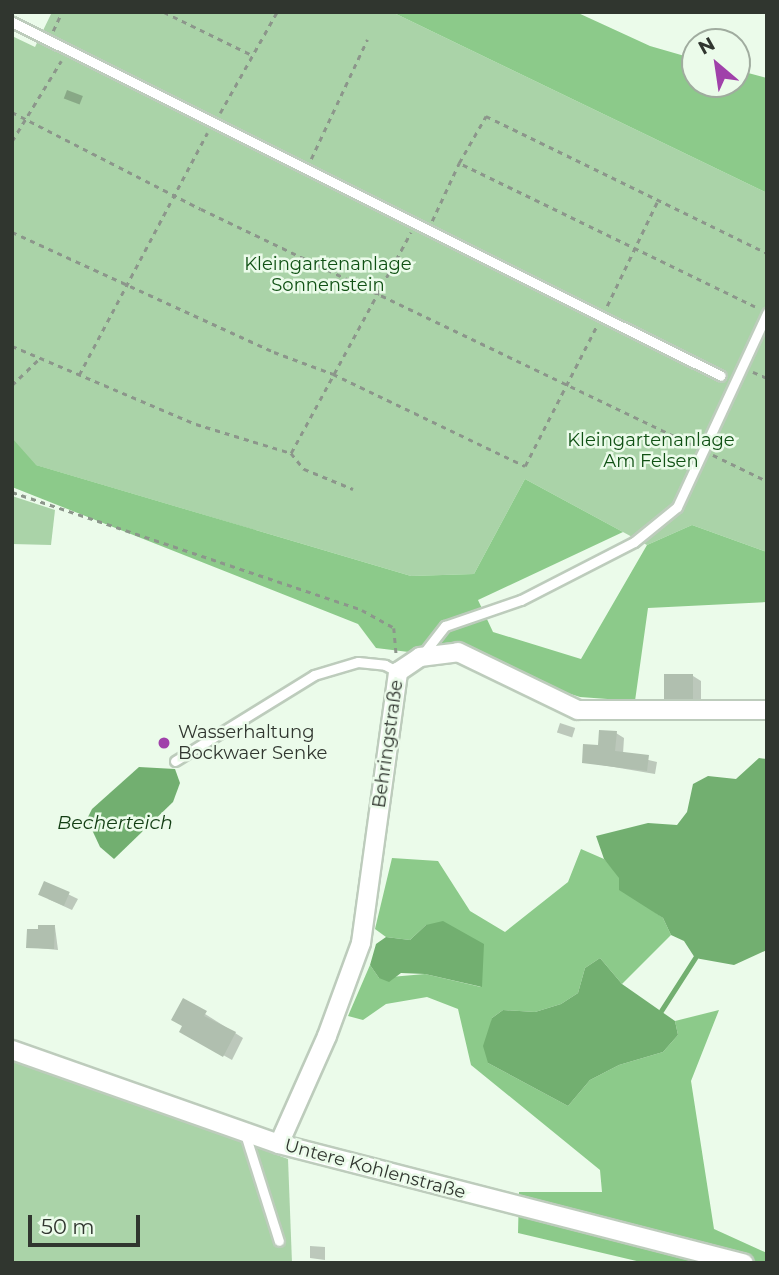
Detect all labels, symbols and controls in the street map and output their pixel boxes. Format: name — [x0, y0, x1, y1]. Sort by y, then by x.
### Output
north arrow — [681, 28, 751, 98]
text: N — [694, 32, 719, 60]
park label: Kleingartenanlage Sonnenstein — [244, 254, 412, 296]
park label: Kleingartenanlage Am Felsen — [567, 430, 735, 472]
street label: Behringstraße — [368, 679, 408, 809]
place label: Wasserhaltung Bockwaer Senke — [178, 722, 327, 764]
marker: Wasserhaltung Bockwaer Senke — [156, 735, 172, 751]
water label: Becherteich — [57, 812, 173, 834]
street label: Untere Kohlenstraße — [282, 1134, 468, 1204]
scale bar — [32, 1202, 144, 1246]
text: 50 m — [41, 1214, 95, 1239]

